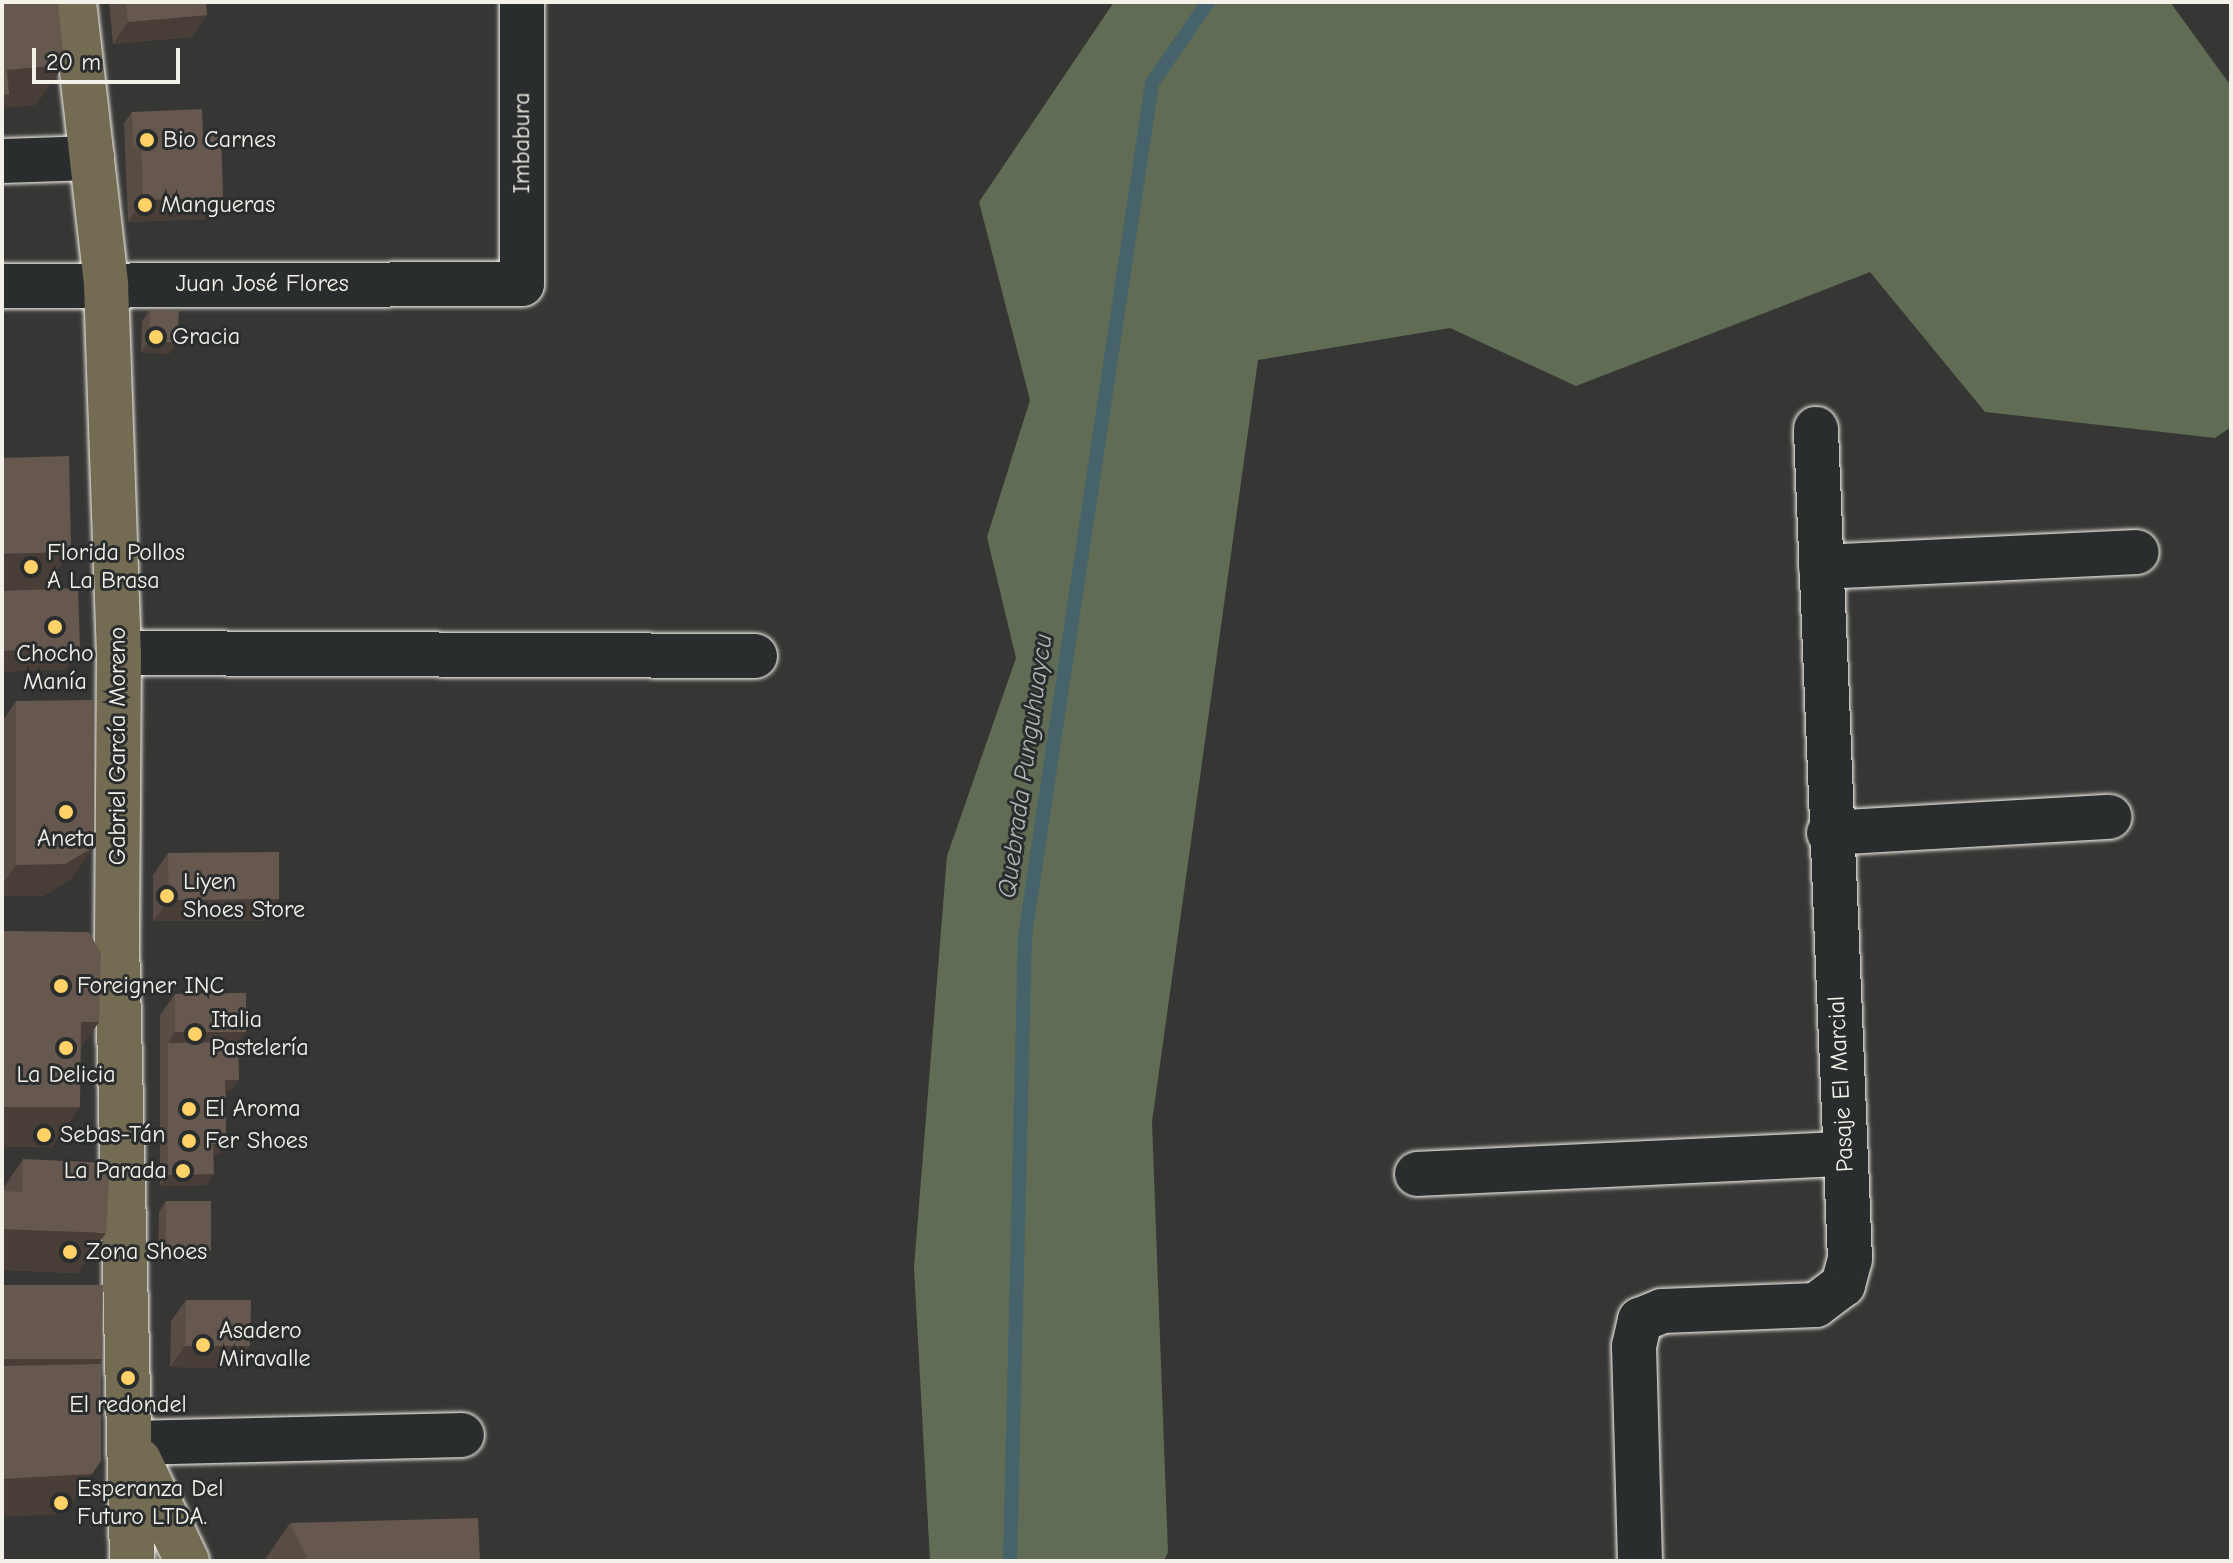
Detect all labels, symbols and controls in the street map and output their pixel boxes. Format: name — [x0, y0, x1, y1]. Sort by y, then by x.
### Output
scale bar — [36, 32, 184, 82]
text: 20 m — [46, 48, 101, 76]
street label: Imbabura — [508, 92, 536, 194]
place label: Bio Carnes — [163, 126, 276, 154]
marker: Bio Carnes — [138, 131, 156, 149]
place label: Mangueras — [161, 191, 275, 219]
marker: Mangueras — [136, 196, 154, 214]
street label: Juan José Flores — [175, 270, 349, 298]
place label: Gracia — [172, 323, 240, 351]
marker: Gracia — [147, 328, 165, 346]
place label: Florida Pollos A La Brasa — [47, 539, 185, 595]
marker: Florida Pollos A La Brasa — [22, 558, 40, 576]
marker: Chocho Manía — [46, 618, 64, 636]
street label: Gabriel García Moreno — [104, 627, 132, 865]
water label: Quebrada Punguhuaycu — [992, 632, 1060, 900]
place label: Chocho Manía — [16, 640, 94, 696]
marker: Aneta — [57, 803, 75, 821]
place label: Aneta — [37, 825, 95, 853]
place label: Liyen Shoes Store — [183, 868, 305, 924]
marker: Liyen Shoes Store — [158, 887, 176, 905]
place label: Foreigner INC — [77, 972, 224, 1000]
marker: Foreigner INC — [52, 977, 70, 995]
street label: Pasaje El Marcial — [1822, 995, 1860, 1173]
place label: Italia Pastelería — [211, 1006, 309, 1062]
marker: Italia Pastelería — [186, 1025, 204, 1043]
marker: La Delicia — [57, 1039, 75, 1057]
place label: La Delicia — [16, 1061, 116, 1089]
place label: El Aroma — [205, 1095, 301, 1123]
marker: El Aroma — [180, 1100, 198, 1118]
place label: Sebas-Tán — [60, 1121, 165, 1149]
marker: Sebas-Tán — [35, 1126, 53, 1144]
place label: Fer Shoes — [205, 1127, 308, 1155]
marker: Fer Shoes — [180, 1132, 198, 1150]
place label: La Parada — [64, 1157, 167, 1185]
marker: La Parada — [174, 1162, 192, 1180]
place label: Zona Shoes — [86, 1238, 207, 1266]
marker: Zona Shoes — [61, 1243, 79, 1261]
place label: Asadero Miravalle — [219, 1317, 310, 1373]
marker: Asadero Miravalle — [194, 1336, 212, 1354]
marker: El redondel — [119, 1369, 137, 1387]
place label: El redondel — [69, 1391, 187, 1419]
place label: Esperanza Del Futuro LTDA. — [77, 1475, 224, 1531]
marker: Esperanza Del Futuro LTDA. — [52, 1494, 70, 1512]

